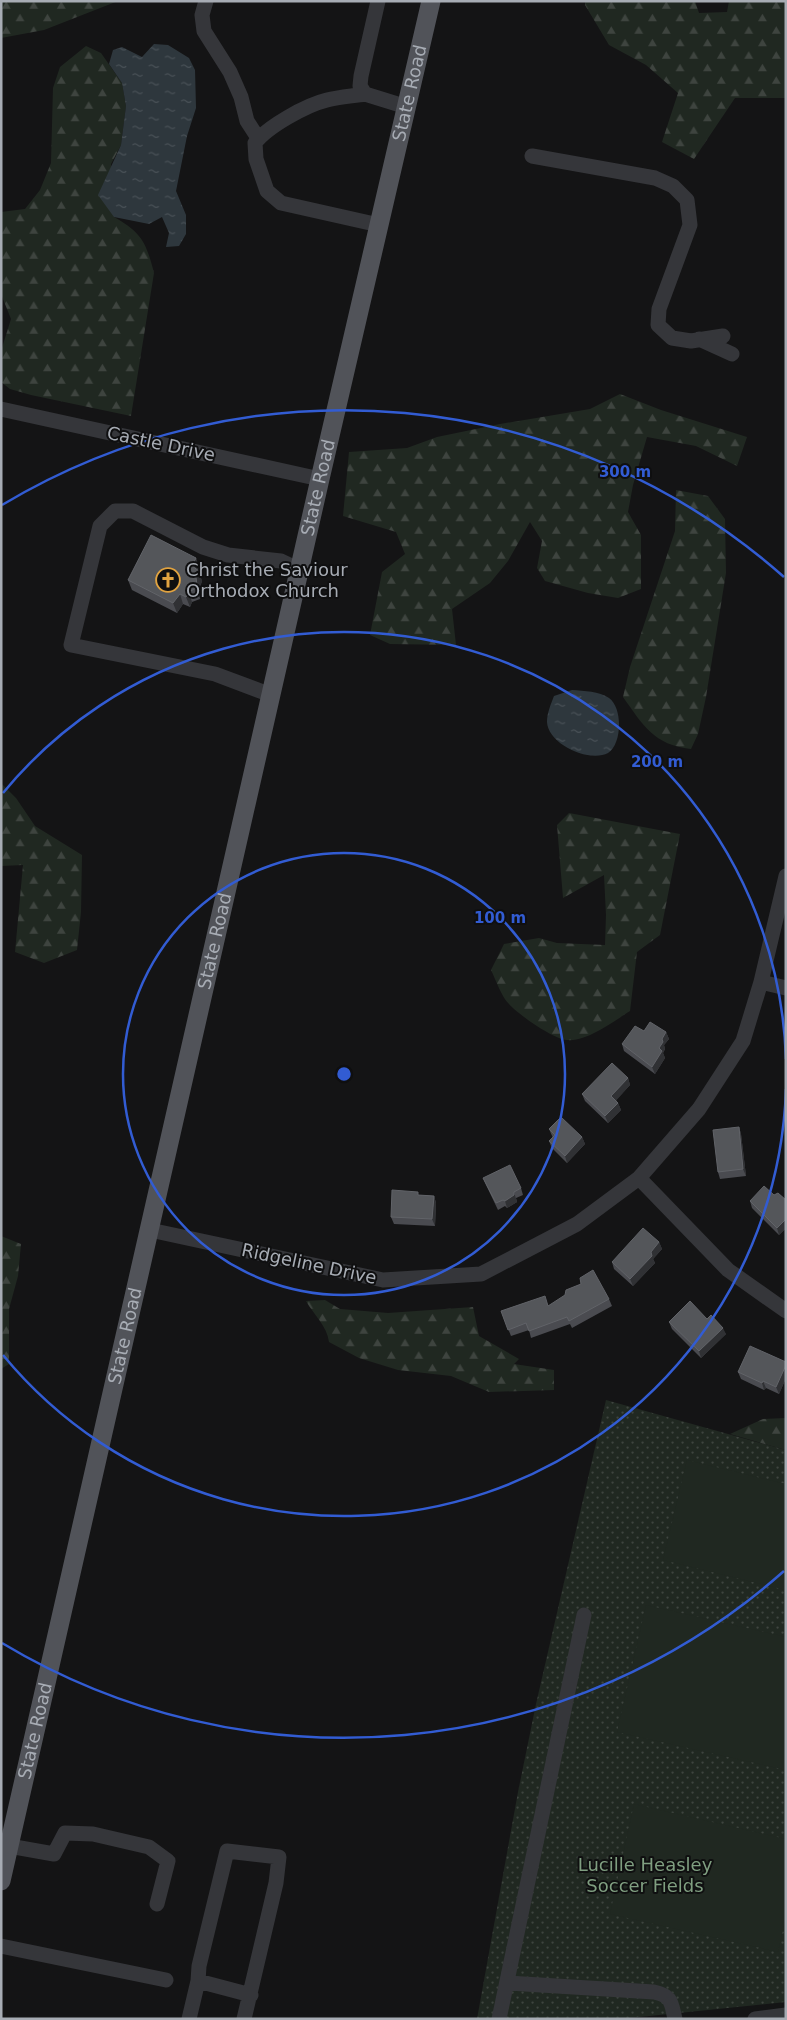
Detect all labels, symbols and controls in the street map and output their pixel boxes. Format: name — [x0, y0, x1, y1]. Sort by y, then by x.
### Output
street label: State Road — [388, 43, 431, 143]
street label: Castle Drive — [105, 422, 217, 465]
street label: State Road — [296, 437, 339, 538]
text: 300 m — [599, 463, 651, 481]
place label: Christ the Saviour Orthodox Church — [186, 559, 348, 601]
church icon: Christ the Saviour Orthodox Church — [155, 567, 181, 593]
text: 200 m — [631, 753, 683, 771]
street label: State Road — [193, 891, 236, 991]
text: 100 m — [474, 909, 526, 927]
centre of rings — [335, 1065, 353, 1083]
street label: Ridgeline Drive — [240, 1239, 379, 1288]
street label: State Road — [103, 1285, 146, 1386]
street label: State Road — [14, 1680, 56, 1781]
park label: Lucille Heasley Soccer Fields — [578, 1854, 713, 1896]

